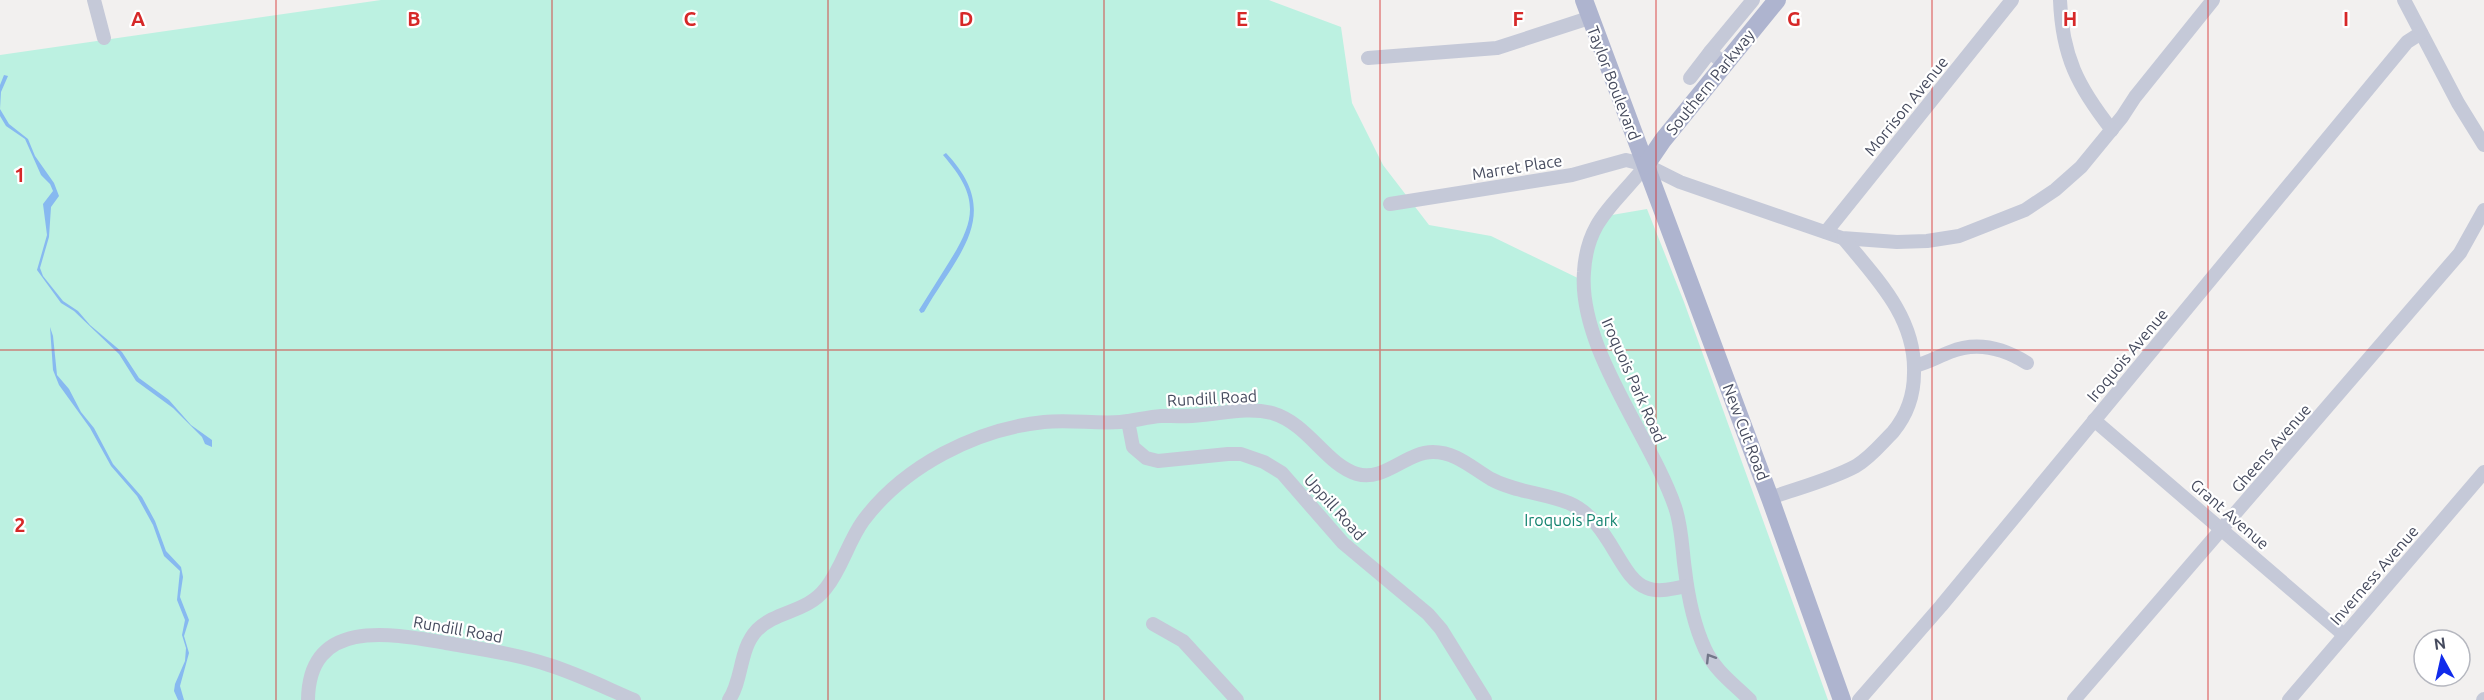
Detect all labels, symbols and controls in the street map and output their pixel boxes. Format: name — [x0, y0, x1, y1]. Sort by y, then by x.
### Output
text: A — [131, 7, 145, 30]
text: B — [407, 7, 421, 30]
text: C — [684, 7, 697, 30]
text: D — [959, 7, 973, 30]
text: E — [1236, 7, 1248, 30]
text: F — [1512, 7, 1524, 30]
text: G — [1787, 7, 1801, 30]
text: H — [2063, 7, 2077, 30]
text: I — [2343, 7, 2349, 30]
street label: Taylor Boulevard — [1584, 23, 1644, 143]
street label: Southern Parkway — [1662, 26, 1758, 138]
street label: Morrison Avenue — [1861, 53, 1951, 159]
street label: Marret Place — [1471, 151, 1563, 183]
text: 1 — [14, 163, 26, 186]
street label: Iroquois Avenue — [2083, 305, 2171, 405]
street label: Iroquois Park Road — [1598, 315, 1670, 445]
street label: New Cut Road — [1719, 381, 1773, 483]
street label: Rundill Road — [1166, 387, 1258, 409]
street label: Gheens Avenue — [2228, 400, 2314, 496]
street label: Uppill Road — [1301, 470, 1369, 544]
street label: Grant Avenue — [2187, 475, 2273, 553]
park label: Iroquois Park — [1524, 511, 1618, 529]
text: 2 — [14, 513, 26, 536]
street label: Inverness Avenue — [2326, 522, 2422, 628]
street label: Rundill Road — [412, 612, 504, 646]
north arrow — [2412, 628, 2472, 688]
text: N — [2433, 633, 2447, 653]
one-way arrow — [1707, 653, 1718, 664]

